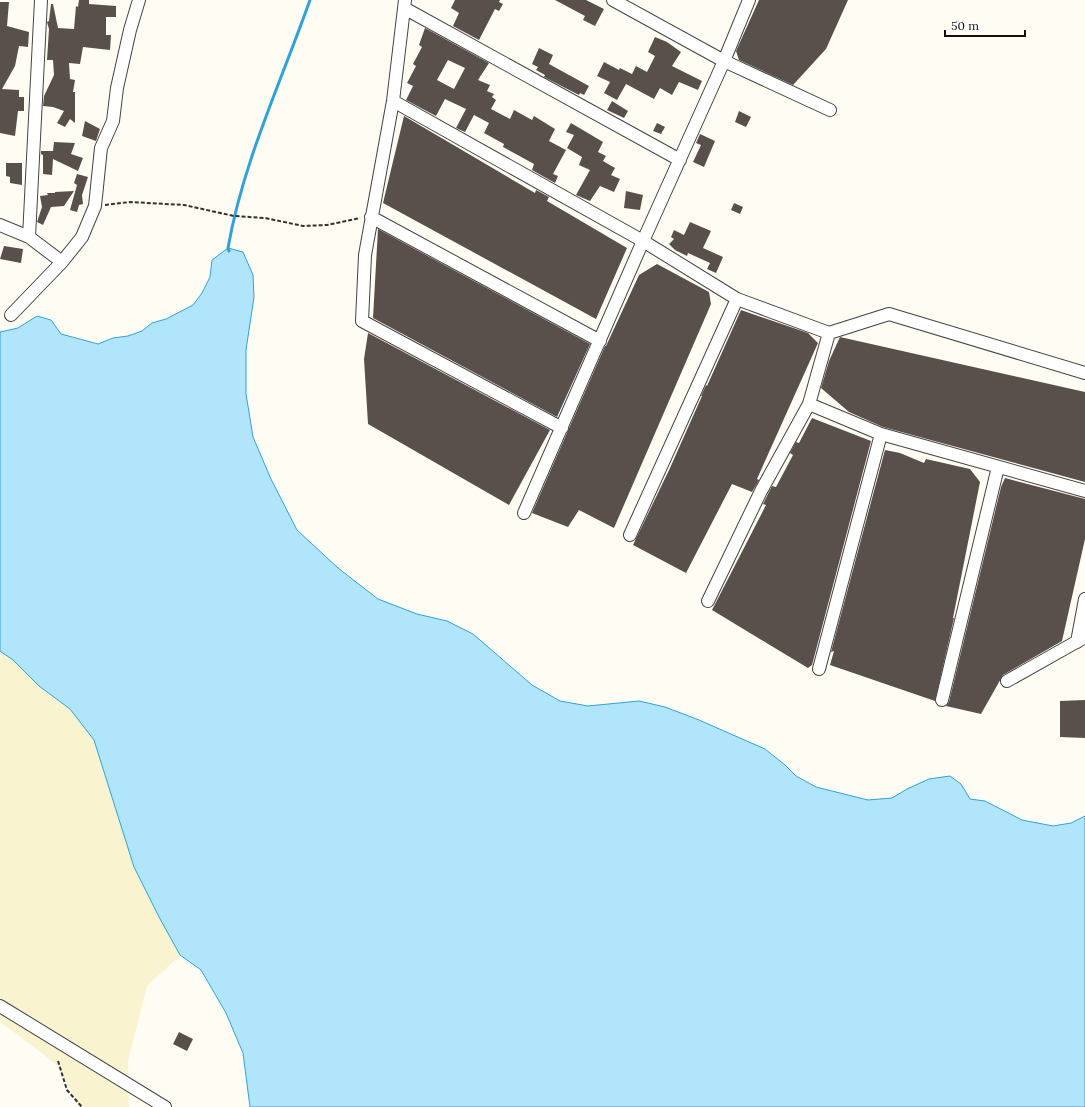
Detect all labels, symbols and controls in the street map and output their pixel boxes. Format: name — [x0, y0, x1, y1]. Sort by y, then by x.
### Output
scale bar — [945, 12, 1025, 38]
text: 50 m — [951, 18, 979, 33]

